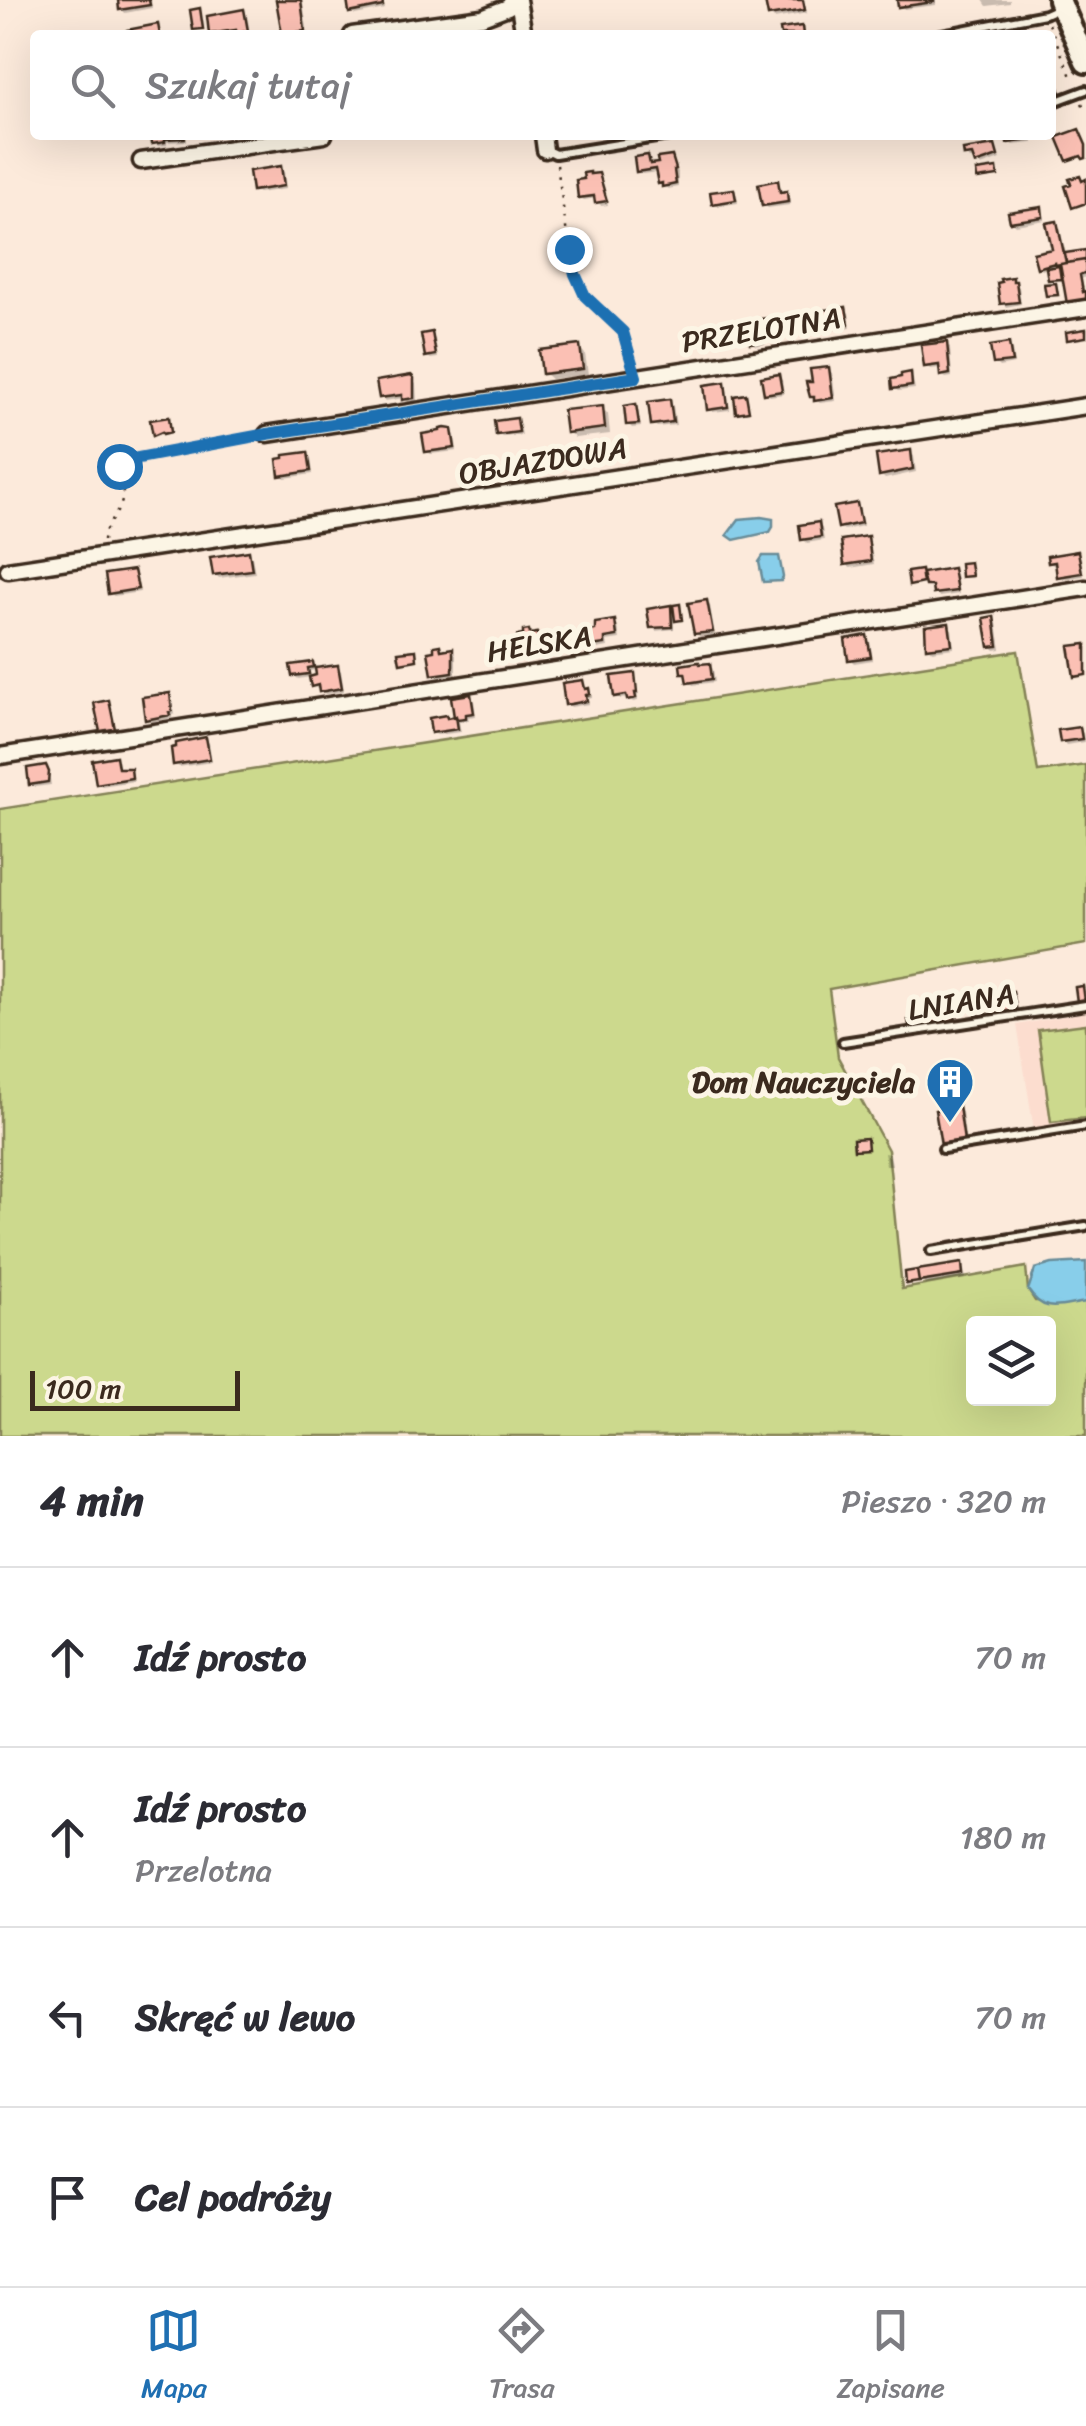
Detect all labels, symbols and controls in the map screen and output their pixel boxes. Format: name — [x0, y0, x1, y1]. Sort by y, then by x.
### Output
search box — [30, 30, 1056, 140]
text: Szukaj tutaj — [145, 52, 351, 119]
icon: search — [65, 58, 120, 113]
route end — [547, 227, 593, 273]
street label: PRZELOTNA — [678, 291, 844, 369]
street label: OBJAZDOWA — [455, 421, 631, 501]
route start — [97, 444, 143, 490]
street label: HELSKA — [483, 609, 595, 679]
street label: LNIANA — [904, 967, 1018, 1037]
place label: Dom Nauczyciela — [692, 1055, 916, 1109]
building icon: Dom Nauczyciela — [924, 1056, 976, 1124]
map controls — [966, 1316, 1056, 1406]
button: layers — [966, 1316, 1056, 1406]
text: 100 m — [45, 1364, 121, 1413]
scale bar — [30, 1366, 240, 1410]
text: 4 min — [40, 1464, 144, 1538]
text: Pieszo · 320 m — [841, 1473, 1046, 1530]
text: Idź prosto — [135, 1624, 306, 1691]
text: 70 m — [975, 1629, 1046, 1686]
icon: ahead — [40, 1630, 95, 1685]
text: Idź prosto — [135, 1775, 306, 1842]
text: 180 m — [960, 1809, 1046, 1866]
icon: ahead — [40, 1810, 95, 1865]
text: Przelotna — [135, 1842, 272, 1899]
text: Skręć w lewo — [135, 1984, 355, 2051]
text: 70 m — [975, 1989, 1046, 2046]
icon: left — [40, 1990, 95, 2045]
text: Cel podróży — [135, 2164, 331, 2231]
icon: arrive — [40, 2170, 95, 2225]
tab: Mapa — [141, 2303, 207, 2412]
tab: Trasa — [489, 2303, 554, 2412]
tab: Zapisane — [837, 2303, 945, 2412]

